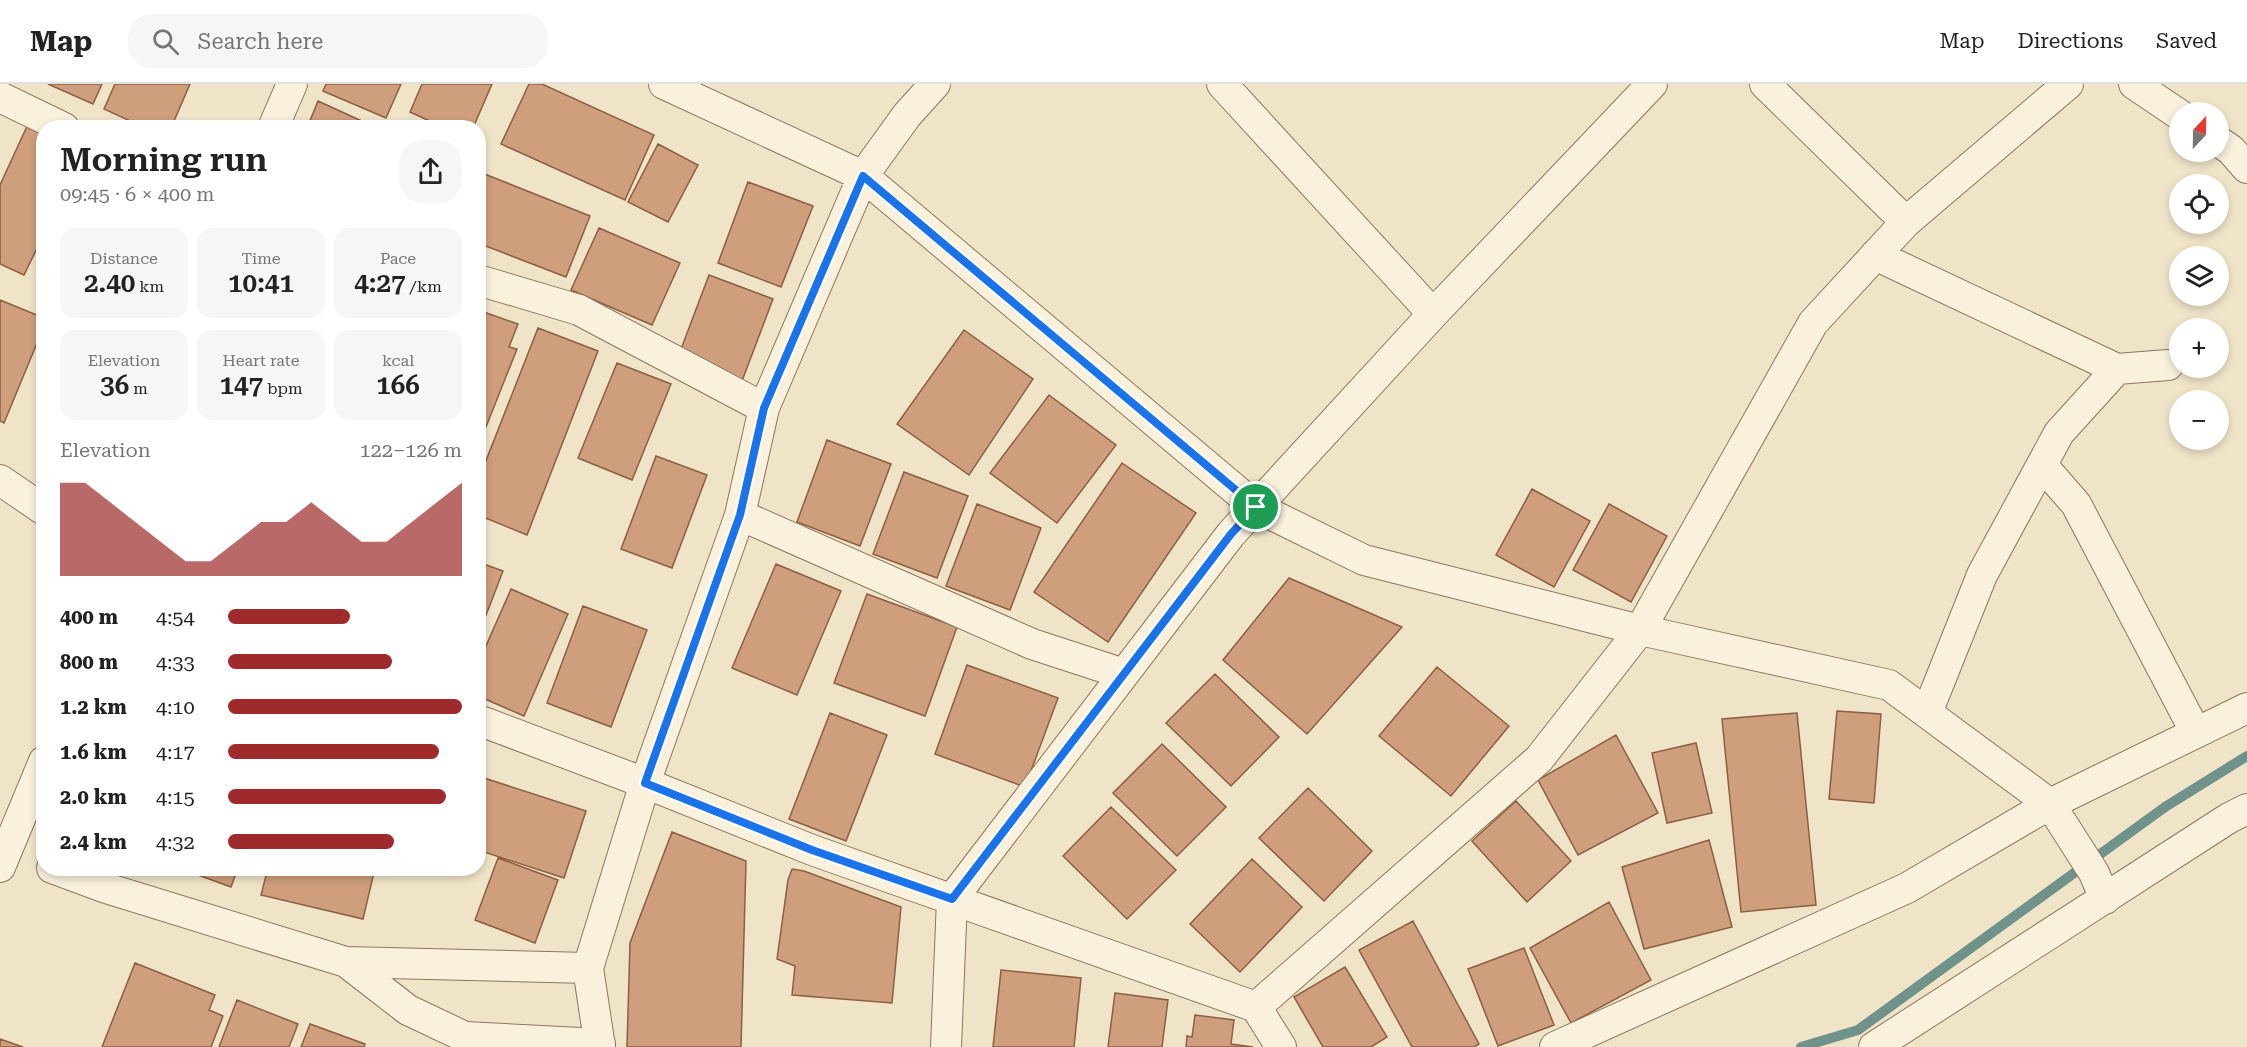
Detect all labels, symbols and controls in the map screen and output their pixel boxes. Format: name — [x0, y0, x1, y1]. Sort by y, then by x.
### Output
search box — [128, 14, 548, 68]
text: Map — [30, 25, 92, 58]
icon: search — [149, 25, 182, 58]
text: Search here — [197, 29, 323, 54]
text: Map — [1940, 29, 1984, 53]
text: Directions — [2017, 29, 2123, 53]
text: Saved — [2156, 29, 2217, 53]
north arrow — [2169, 102, 2229, 162]
map controls — [2169, 102, 2229, 450]
text: Morning run — [60, 140, 267, 179]
button: share — [399, 140, 462, 203]
button: locate — [2169, 174, 2229, 234]
text: 09:45 · 6 × 400 m — [60, 182, 215, 206]
button: layers — [2169, 246, 2229, 306]
text: Distance — [90, 249, 158, 268]
text: Time — [241, 249, 281, 268]
text: Pace — [380, 249, 416, 268]
text: 2.40 — [84, 268, 135, 298]
text: 10:41 — [228, 268, 294, 298]
text: 4:27 — [354, 268, 406, 298]
text: km — [135, 277, 164, 296]
text: /km — [406, 277, 442, 296]
button: + — [2169, 318, 2229, 378]
text: Elevation — [88, 351, 160, 370]
text: Heart rate — [223, 351, 299, 370]
text: kcal — [382, 351, 414, 370]
text: 36 — [100, 370, 129, 400]
text: 147 — [219, 370, 263, 400]
text: 166 — [376, 370, 420, 400]
text: m — [129, 379, 148, 398]
text: bpm — [263, 379, 303, 398]
button: − — [2169, 390, 2229, 450]
text: Elevation — [60, 438, 151, 462]
text: 122–126 m — [359, 438, 462, 462]
pin — [1230, 481, 1281, 532]
icon: arrive — [1239, 490, 1272, 523]
text: 400 m — [60, 605, 118, 629]
text: 4:54 — [156, 605, 195, 629]
text: 800 m — [60, 650, 118, 674]
text: 4:33 — [156, 650, 195, 674]
text: 1.2 km — [60, 695, 127, 719]
text: 4:10 — [156, 695, 195, 719]
text: 1.6 km — [60, 740, 127, 764]
text: 4:17 — [156, 740, 195, 764]
text: 2.0 km — [60, 785, 127, 809]
text: 4:15 — [156, 785, 195, 809]
text: 2.4 km — [60, 830, 127, 854]
text: 4:32 — [156, 830, 195, 854]

